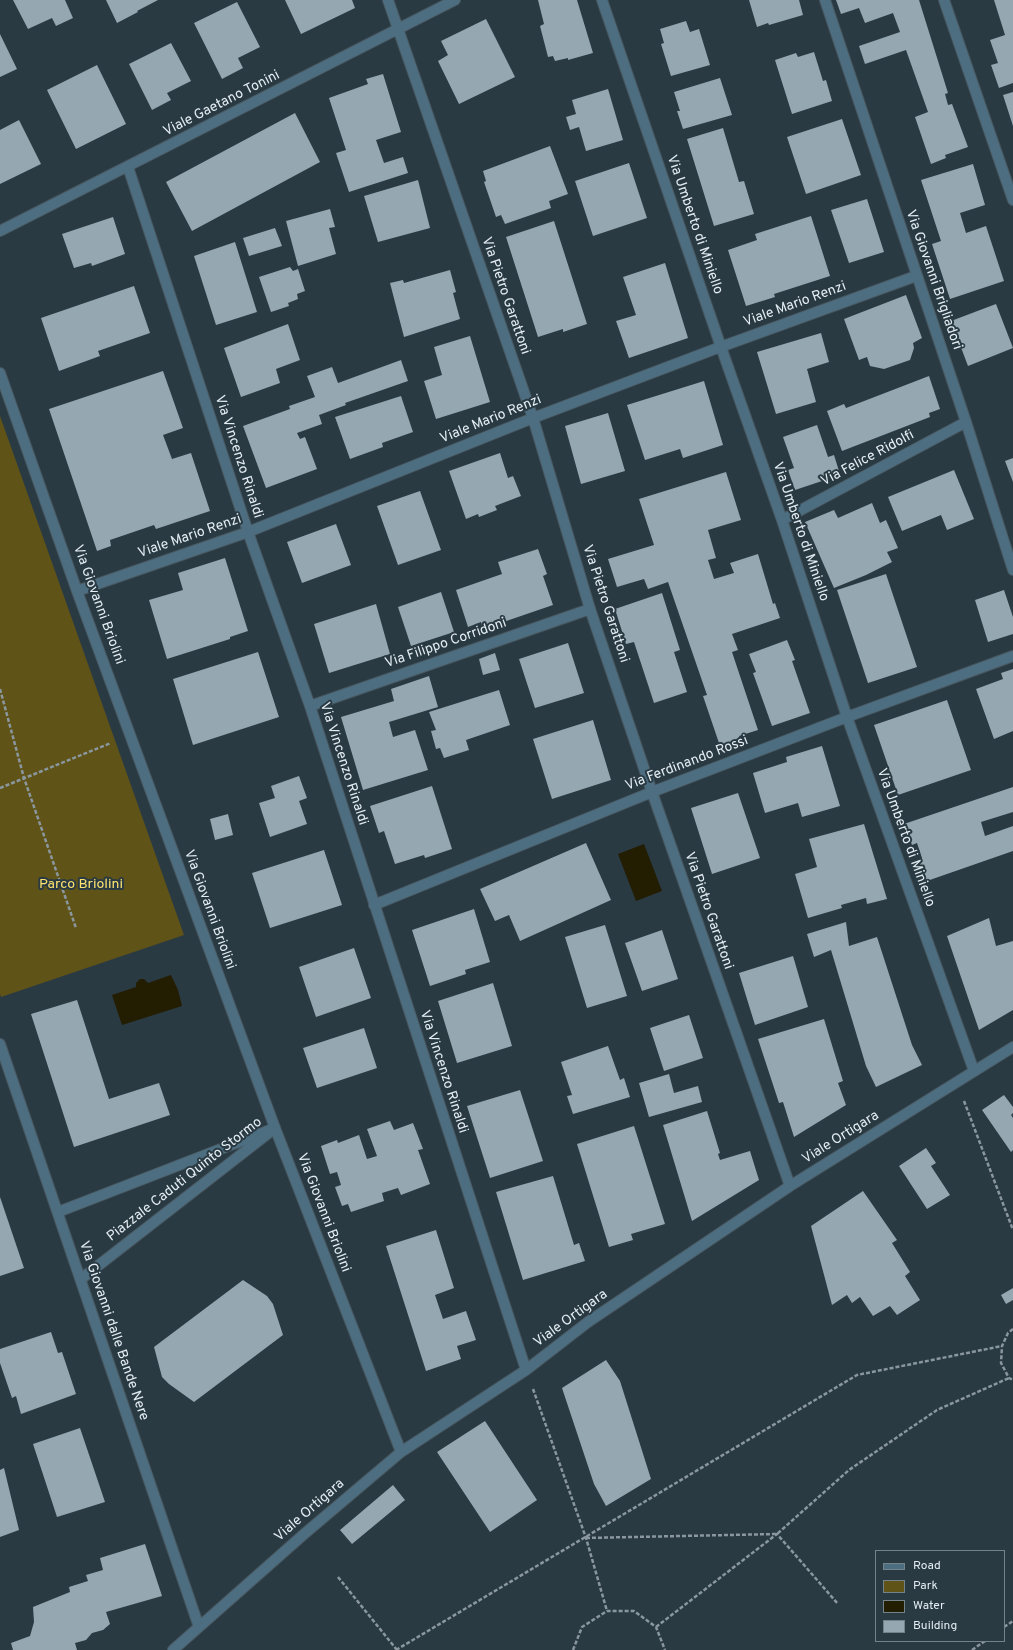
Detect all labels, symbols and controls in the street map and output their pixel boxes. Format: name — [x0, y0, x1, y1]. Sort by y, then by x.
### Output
street label: Viale Gaetano Tonini — [161, 67, 283, 141]
street label: Via Umberto di Miniello — [662, 153, 726, 297]
street label: Via Giovanni Brigliadori — [901, 208, 965, 352]
street label: Via Pietro Garattoni — [477, 235, 533, 357]
street label: Viale Mario Renzi — [741, 279, 849, 331]
street label: Viale Mario Renzi — [438, 392, 544, 448]
street label: Via Vincenzo Rinaldi — [210, 393, 266, 521]
street label: Via Felice Ridolfi — [818, 427, 918, 491]
street label: Via Umberto di Miniello — [768, 460, 832, 604]
street label: Viale Mario Renzi — [136, 511, 244, 563]
street label: Via Giovanni Briolini — [69, 543, 127, 667]
street label: Via Pietro Garattoni — [578, 543, 632, 665]
street label: Via Filippo Corridoni — [383, 615, 509, 673]
street label: Via Vincenzo Rinaldi — [315, 700, 371, 828]
street label: Via Ferdinando Rossi — [623, 733, 751, 795]
street label: Via Umberto di Miniello — [872, 766, 938, 910]
street label: Via Giovanni Briolini — [180, 848, 238, 972]
street label: Via Pietro Garattoni — [680, 850, 736, 972]
park label: Parco Briolini — [39, 877, 123, 893]
street label: Via Vincenzo Rinaldi — [415, 1008, 471, 1136]
street label: Viale Ortigara — [800, 1108, 882, 1168]
street label: Piazzale Caduti Quinto Stormo — [104, 1114, 266, 1246]
street label: Via Giovanni Briolini — [293, 1151, 353, 1275]
street label: Via Giovanni dalle Bande Nere — [74, 1239, 152, 1423]
street label: Viale Ortigara — [531, 1287, 611, 1351]
street label: Viale Ortigara — [272, 1476, 348, 1546]
legend — [875, 1550, 1005, 1642]
text: Road — [913, 1558, 941, 1574]
text: Park — [913, 1578, 938, 1594]
text: Water — [913, 1598, 945, 1614]
text: Building — [913, 1618, 957, 1634]

